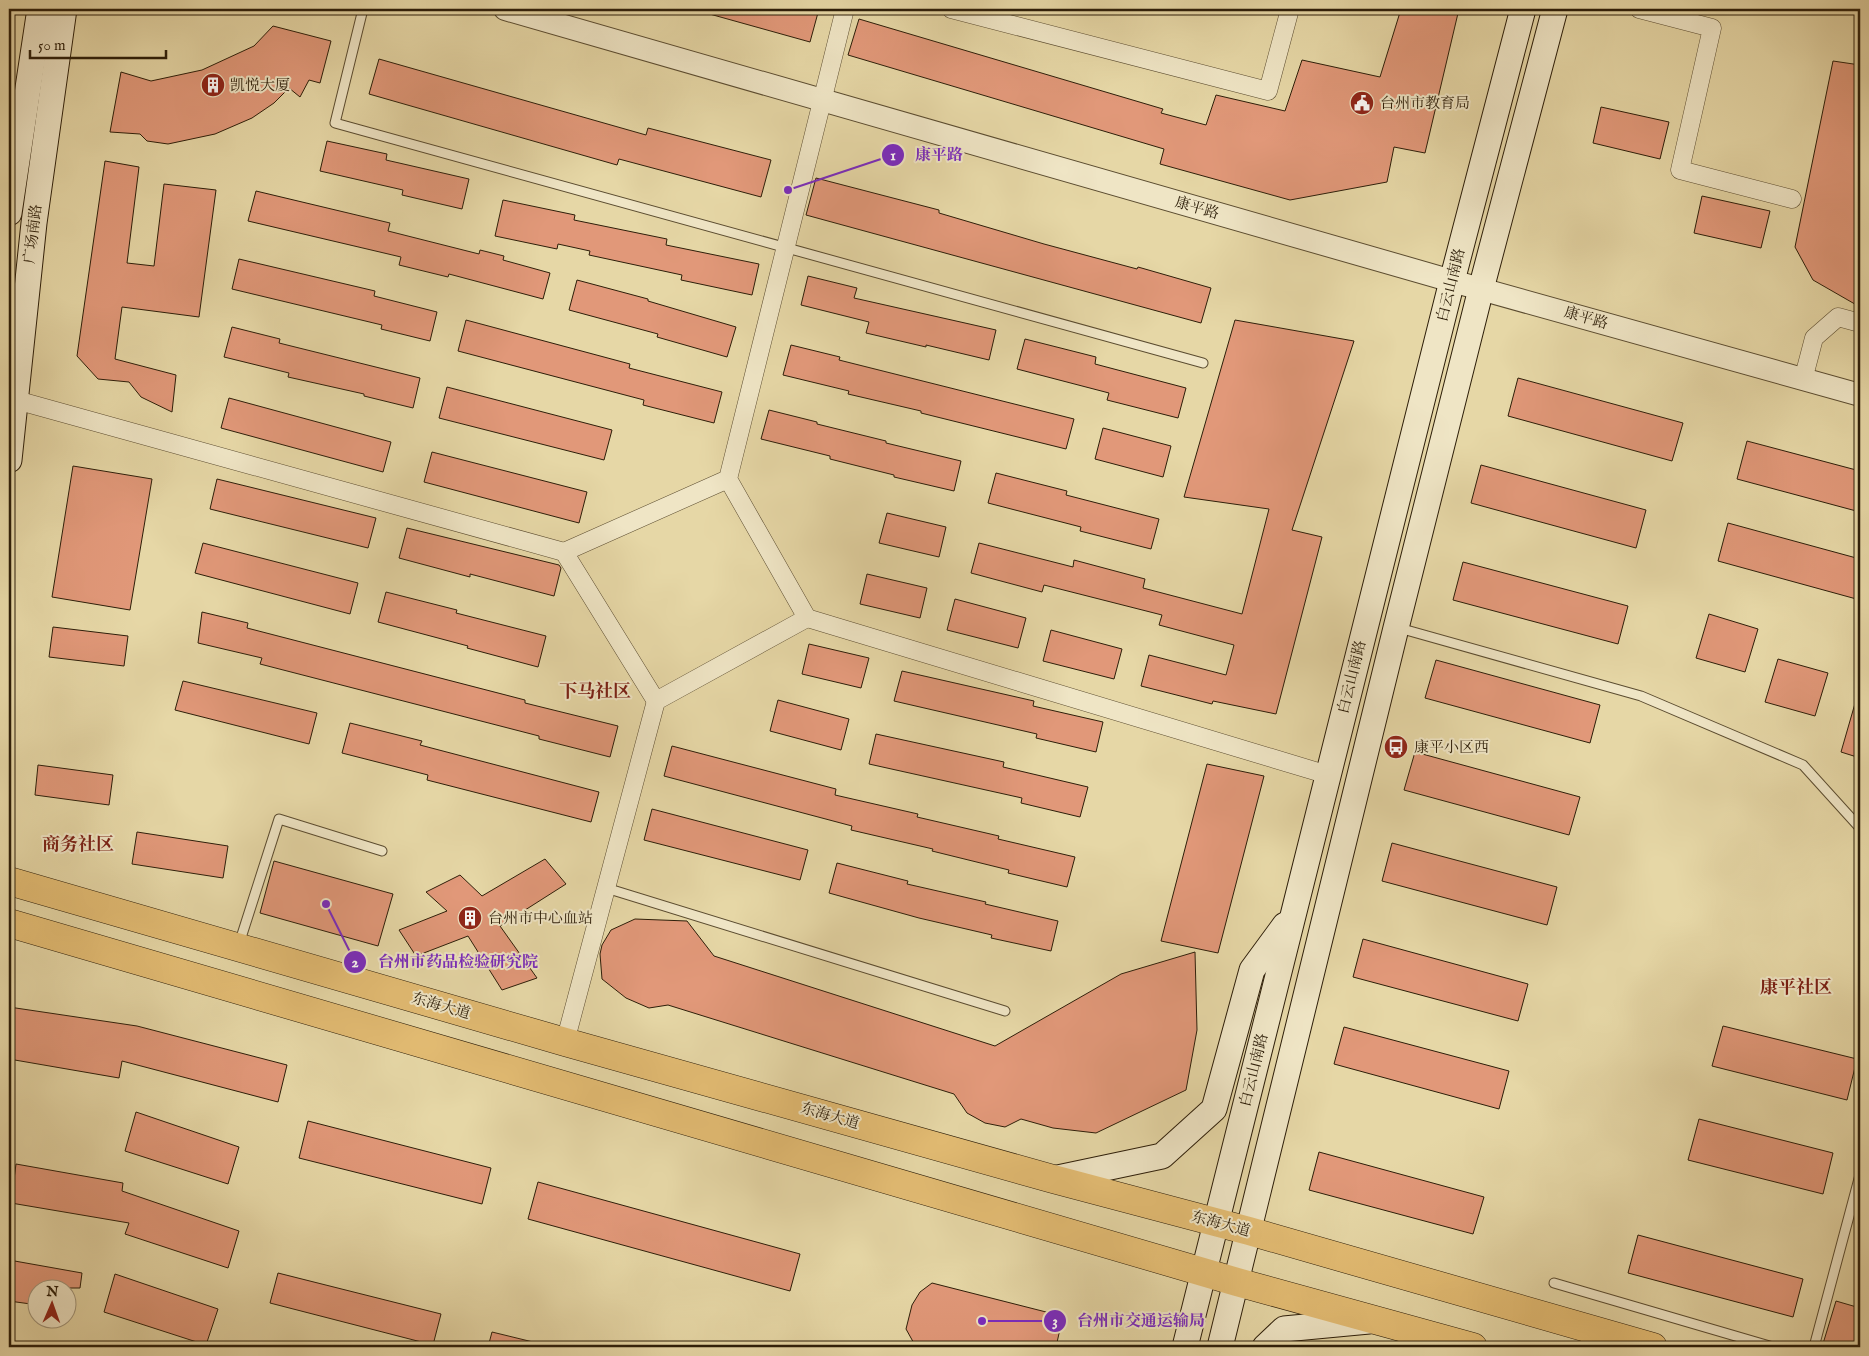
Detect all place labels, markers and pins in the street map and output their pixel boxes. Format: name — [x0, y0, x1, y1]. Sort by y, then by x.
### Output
building icon: 凯悦大厦 — [200, 72, 226, 98]
place label: 凯悦大厦 — [230, 76, 290, 95]
public building icon: 台州市教育局 — [1349, 90, 1375, 116]
place label: 台州市教育局 — [1380, 94, 1470, 113]
callout: 康平路 — [880, 139, 973, 170]
bus stop icon: 康平小区西 — [1383, 734, 1409, 760]
place label: 康平小区西 — [1414, 738, 1489, 757]
building icon: 台州市中心血站 — [457, 905, 483, 931]
place label: 台州市中心血站 — [488, 909, 593, 928]
callout: 台州市药品检验研究院 — [343, 946, 548, 977]
callout: 台州市交通运输局 — [1042, 1305, 1215, 1336]

